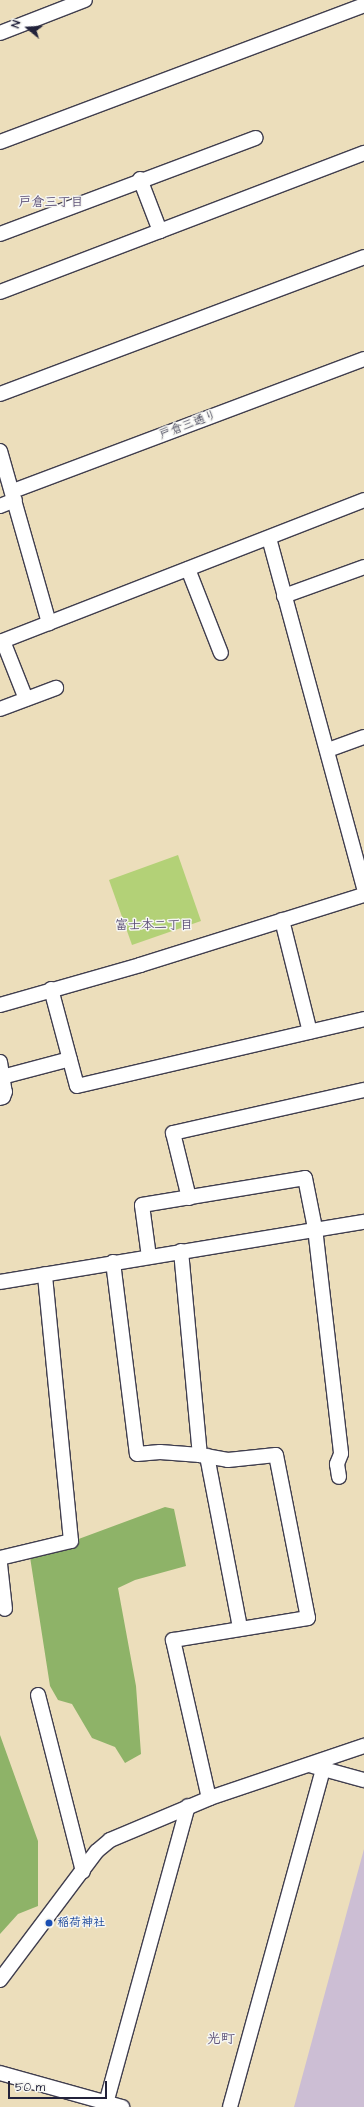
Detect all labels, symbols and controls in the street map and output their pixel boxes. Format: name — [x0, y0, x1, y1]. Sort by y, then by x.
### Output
north arrow — [8, 8, 48, 48]
text: N — [8, 19, 24, 30]
district label: 戸倉三丁目 — [19, 194, 83, 210]
street label: 戸倉三通り — [157, 408, 219, 442]
district label: 富士本二丁目 — [115, 917, 193, 933]
place label: 稲荷神社 — [57, 1916, 105, 1930]
marker: 稲荷神社 — [44, 1918, 54, 1928]
district label: 光町 — [207, 2031, 235, 2047]
scale bar — [10, 2073, 109, 2099]
text: 50 m — [15, 2079, 45, 2096]

